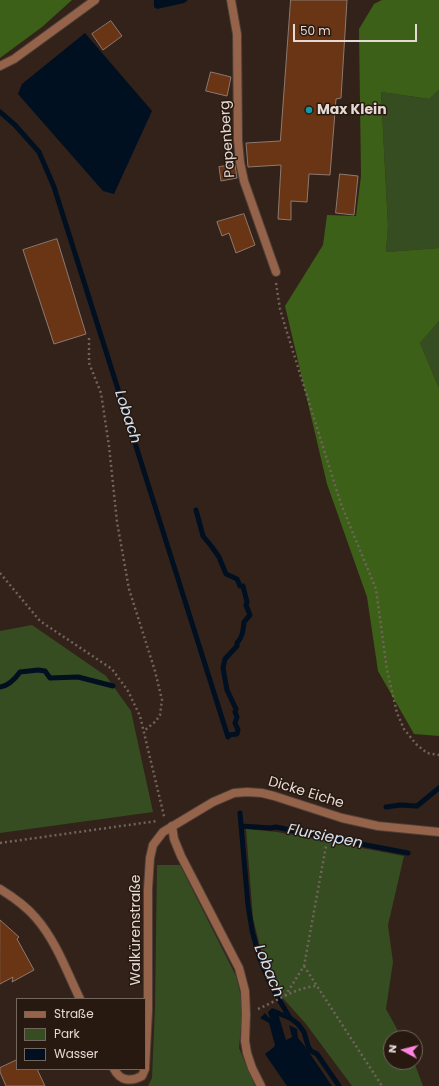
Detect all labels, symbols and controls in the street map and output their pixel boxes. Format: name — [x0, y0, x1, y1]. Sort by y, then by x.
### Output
scale bar — [295, 16, 419, 42]
text: 50 m — [300, 22, 331, 39]
street label: Papenberg — [217, 100, 239, 178]
place label: Max Klein — [317, 102, 387, 118]
marker: Max Klein — [304, 105, 314, 115]
water label: Lobach — [110, 388, 144, 446]
street label: Dicke Eiche — [266, 774, 346, 812]
water label: Flursiepen — [286, 821, 364, 853]
street label: Walkürenstraße — [128, 875, 144, 985]
water label: Lobach — [249, 942, 287, 1000]
legend — [16, 998, 146, 1070]
text: Straße — [54, 1005, 94, 1022]
text: Park — [54, 1025, 80, 1042]
north arrow — [383, 1030, 423, 1070]
text: N — [384, 1044, 401, 1054]
text: Wasser — [54, 1045, 98, 1062]

